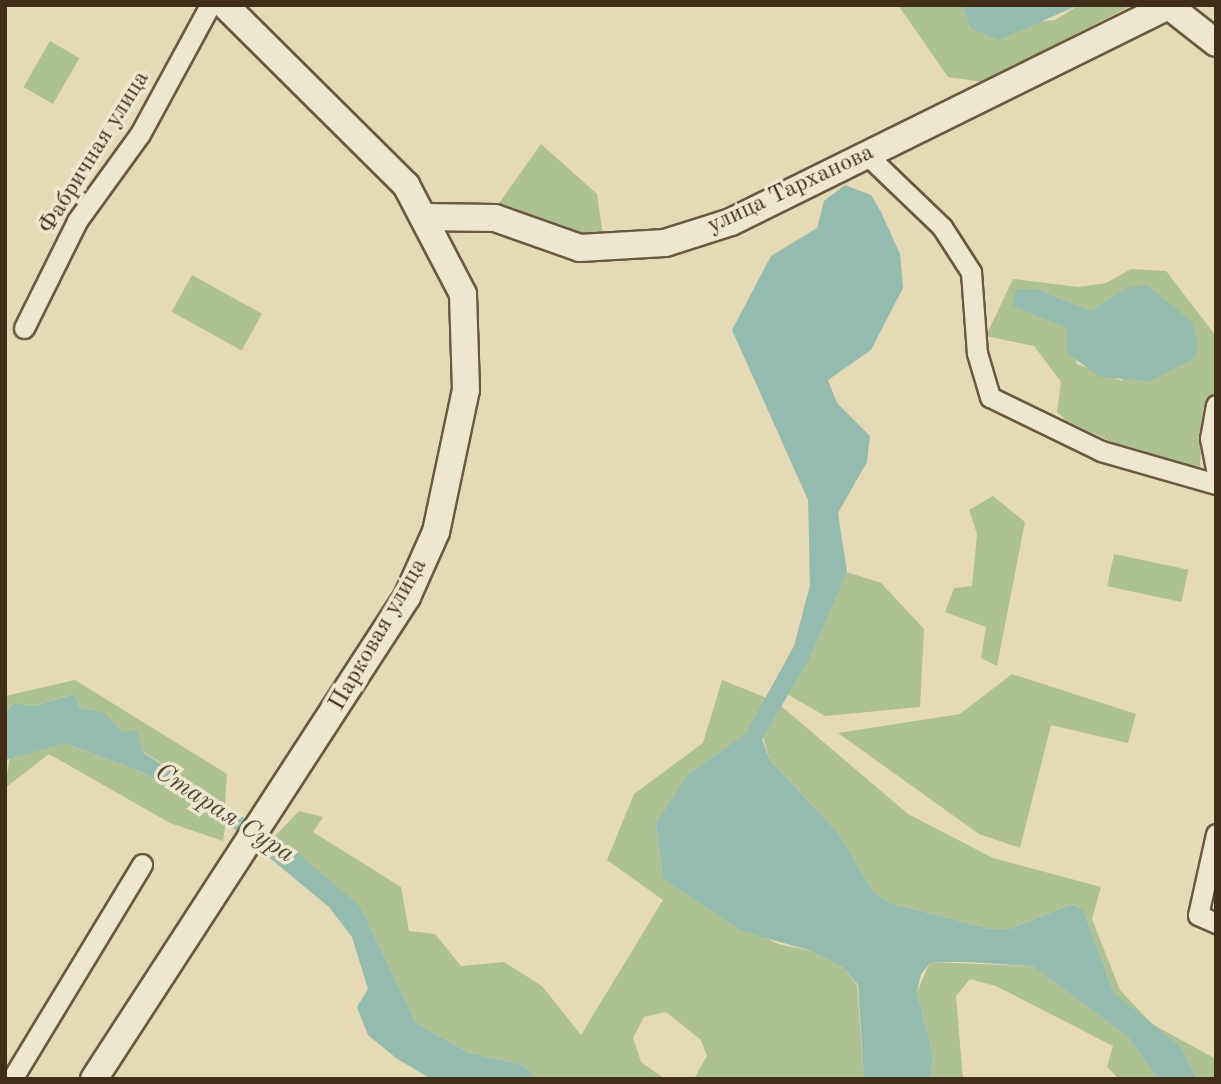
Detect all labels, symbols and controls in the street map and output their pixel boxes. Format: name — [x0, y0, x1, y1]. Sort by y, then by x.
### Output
street label: Фабричная улица — [33, 66, 157, 240]
street label: улица Тарханова — [703, 139, 879, 241]
street label: Парковая улица — [324, 554, 434, 716]
water label: Старая Сура — [148, 757, 300, 871]

